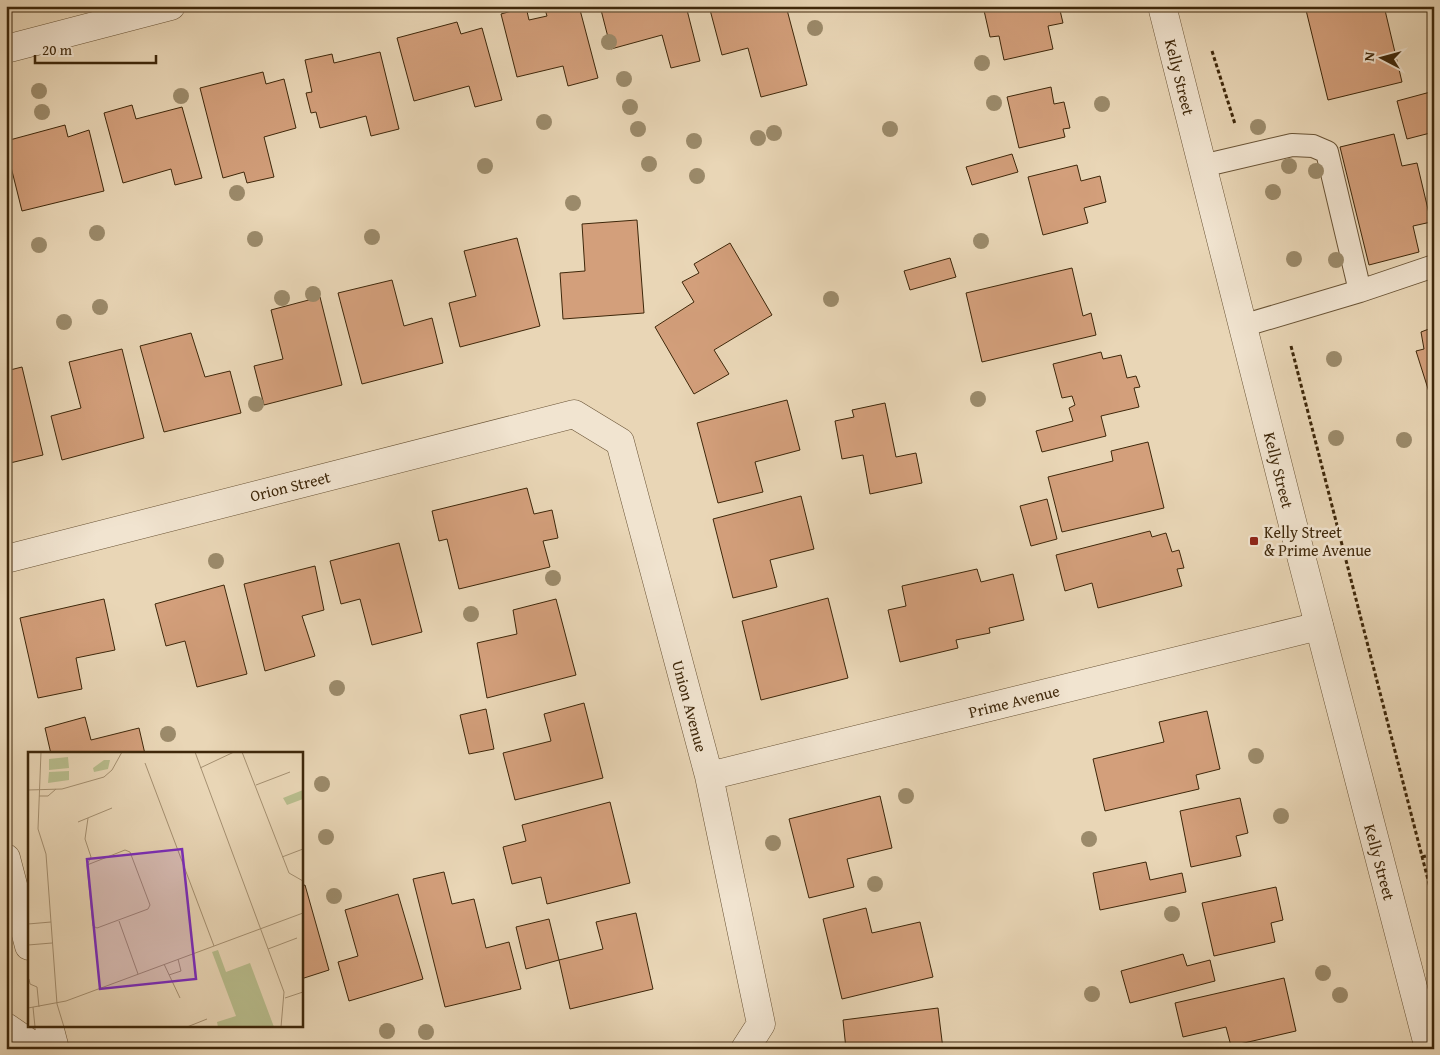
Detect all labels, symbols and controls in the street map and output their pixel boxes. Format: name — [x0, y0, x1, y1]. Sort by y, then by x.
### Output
scale bar — [35, 32, 156, 64]
north arrow — [1358, 32, 1408, 82]
street label: Kelly Street — [1159, 36, 1201, 118]
text: 20 m — [42, 39, 73, 60]
text: N — [1359, 50, 1380, 62]
street label: Kelly Street — [1258, 429, 1300, 511]
street label: Orion Street — [247, 464, 333, 508]
place label: Kelly Street & Prime Avenue — [1264, 520, 1371, 562]
marker: Kelly Street & Prime Avenue — [1248, 535, 1260, 547]
street label: Union Avenue — [666, 658, 714, 754]
street label: Prime Avenue — [966, 678, 1062, 724]
inset map — [28, 752, 302, 1028]
street label: Kelly Street — [1358, 821, 1402, 903]

